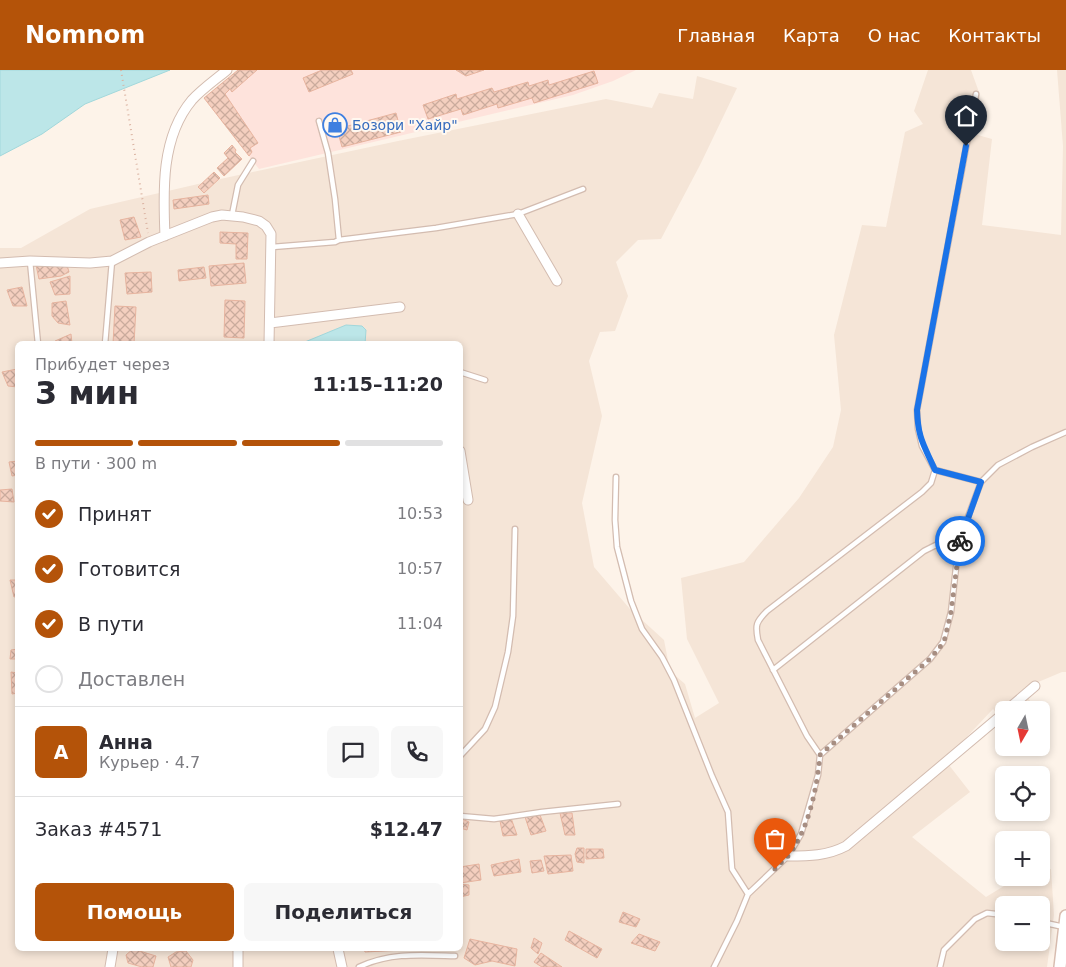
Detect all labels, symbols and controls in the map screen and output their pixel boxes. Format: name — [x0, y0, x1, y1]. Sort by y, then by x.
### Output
text: Nomnom — [25, 21, 145, 49]
text: Главная — [677, 25, 755, 46]
text: Карта — [783, 25, 840, 46]
text: О нас — [868, 25, 920, 46]
text: Контакты — [948, 25, 1041, 46]
pin — [945, 95, 987, 146]
icon: home — [952, 102, 980, 130]
shop icon: Бозори "Хайр" — [322, 112, 348, 138]
place label: Бозори "Хайр" — [352, 117, 458, 133]
text: Прибудет через — [35, 355, 170, 374]
text: 11:15–11:20 — [313, 373, 443, 395]
text: 3 мин — [35, 374, 139, 412]
text: В пути · 300 m — [35, 454, 157, 473]
icon: check — [35, 500, 63, 528]
text: Принят — [78, 503, 152, 525]
text: 10:53 — [397, 504, 443, 523]
courier — [935, 516, 985, 566]
icon: bike — [946, 527, 974, 555]
icon: check — [35, 555, 63, 583]
text: Готовится — [78, 558, 180, 580]
text: 10:57 — [397, 559, 443, 578]
icon: check — [35, 610, 63, 638]
text: В пути — [78, 613, 144, 635]
text: 11:04 — [397, 614, 443, 633]
text: Доставлен — [78, 668, 185, 690]
north arrow — [995, 701, 1050, 756]
map controls — [995, 701, 1050, 951]
button: chat — [327, 726, 379, 778]
button: phone — [391, 726, 443, 778]
text: Анна — [99, 731, 153, 753]
text: А — [54, 741, 68, 763]
text: Курьер · 4.7 — [99, 753, 200, 772]
button: locate — [995, 766, 1050, 821]
text: Заказ #4571 — [35, 818, 162, 840]
text: $12.47 — [370, 818, 443, 840]
pin — [754, 818, 796, 869]
icon: bag — [761, 825, 789, 853]
button: + — [995, 831, 1050, 886]
button: Помощь — [35, 883, 234, 941]
button: Поделиться — [244, 883, 443, 941]
button: − — [995, 896, 1050, 951]

